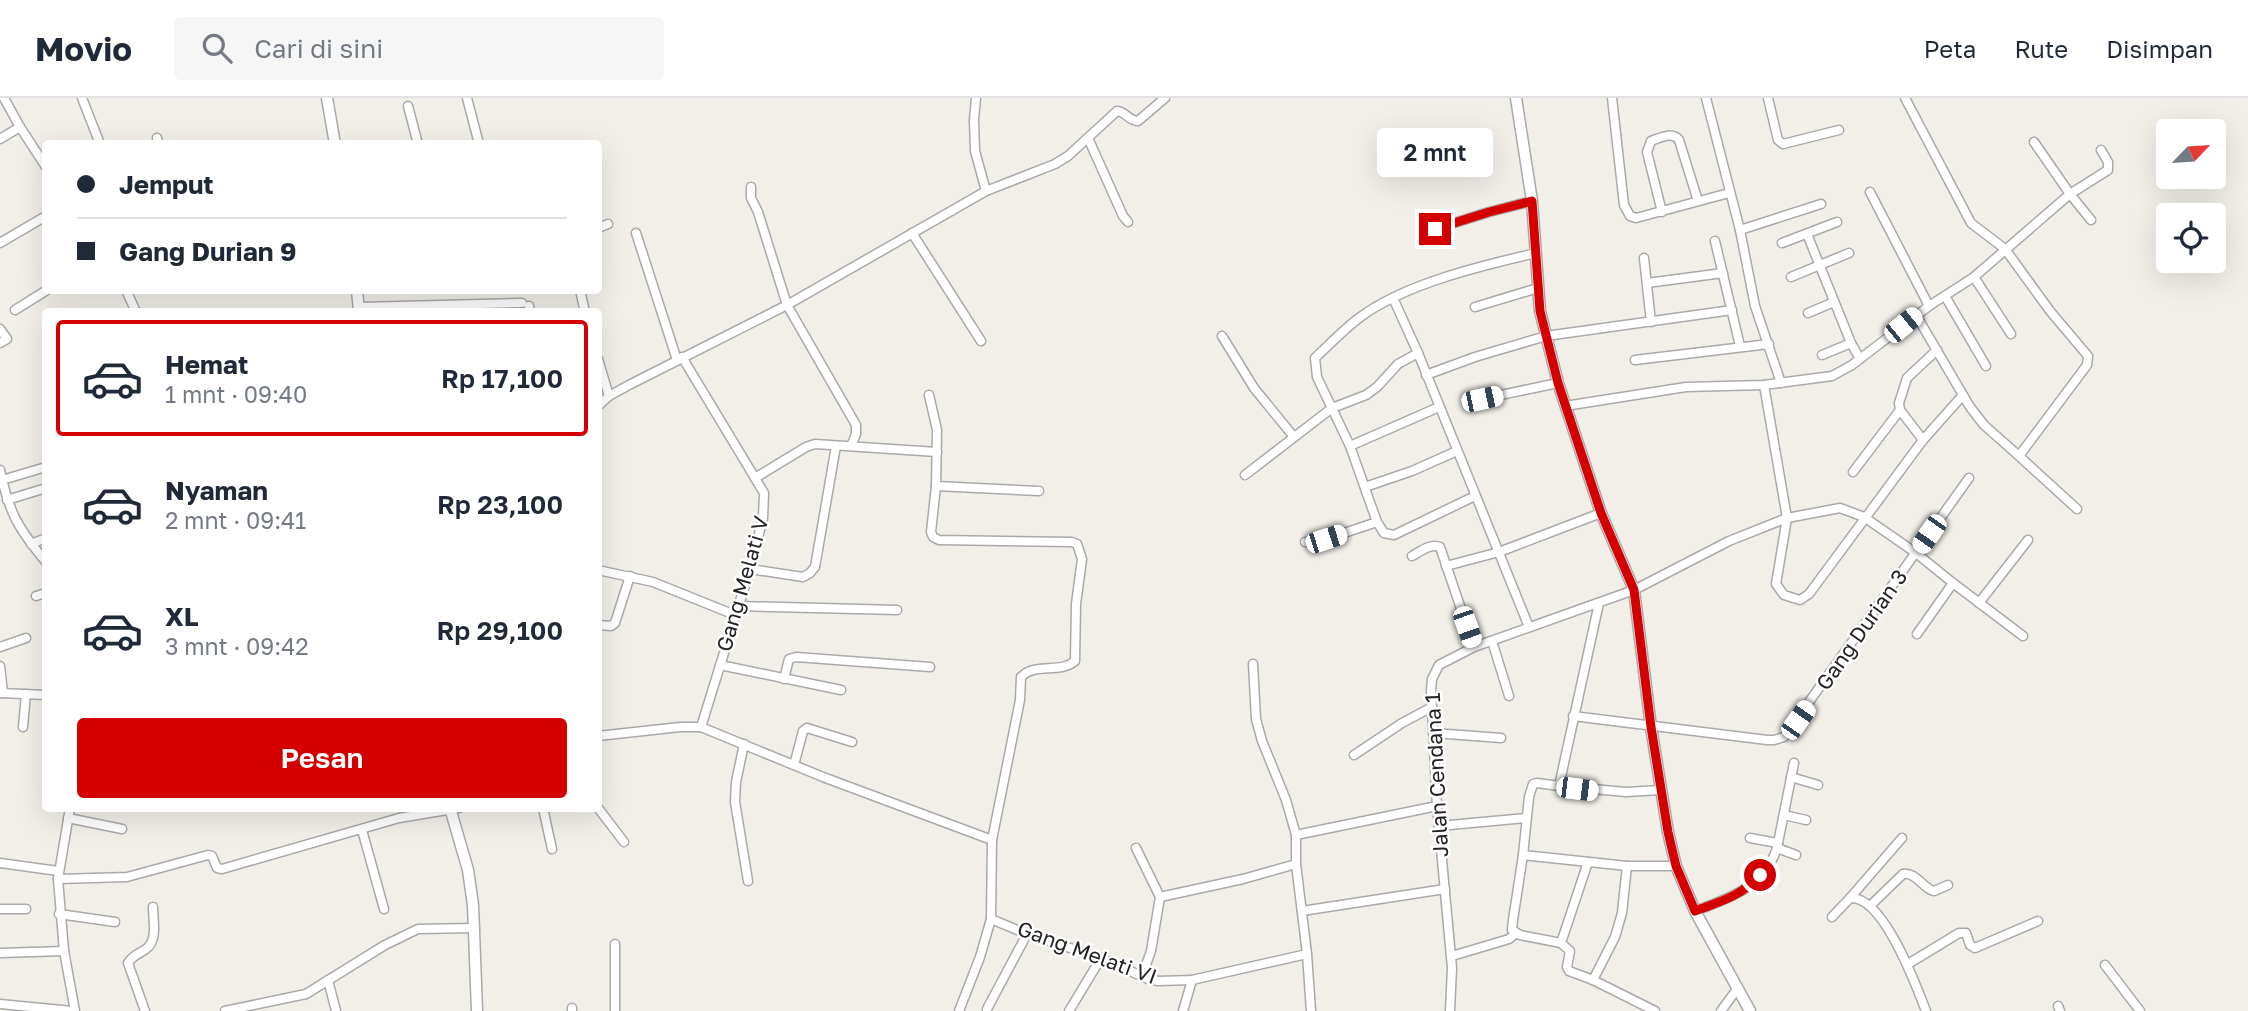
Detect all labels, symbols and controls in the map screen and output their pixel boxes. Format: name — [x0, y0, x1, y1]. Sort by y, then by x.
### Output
search box — [174, 17, 664, 80]
text: Movio — [35, 29, 132, 68]
icon: search — [198, 29, 236, 67]
text: Cari di sini — [254, 33, 383, 64]
text: Peta — [1924, 34, 1976, 63]
text: Rute — [2014, 34, 2068, 63]
text: Disimpan — [2106, 34, 2213, 63]
north arrow — [2156, 119, 2226, 189]
map controls — [2156, 119, 2226, 273]
callout: 2 mnt — [1377, 128, 1493, 176]
text: 2 mnt — [1404, 138, 1466, 166]
text: Jemput — [119, 169, 214, 200]
button: locate — [2156, 203, 2226, 273]
route end — [1419, 213, 1451, 245]
text: Gang Durian 9 — [119, 236, 297, 267]
car — [1881, 304, 1926, 346]
icon: car — [81, 347, 144, 410]
text: Hemat — [165, 349, 248, 380]
text: Rp 17,100 — [441, 363, 563, 394]
text: 1 mnt · 09:40 — [165, 380, 307, 408]
car — [1460, 384, 1505, 414]
icon: car — [81, 473, 144, 536]
text: Nyaman — [165, 475, 268, 506]
text: Rp 23,100 — [437, 489, 563, 520]
text: 2 mnt · 09:41 — [165, 506, 306, 534]
car — [1909, 511, 1950, 557]
street label: Gang Melati V — [710, 513, 774, 654]
car — [1303, 523, 1350, 555]
street label: Gang Durian 3 — [1810, 564, 1912, 695]
icon: car — [81, 599, 144, 662]
text: XL — [165, 601, 199, 632]
car — [1451, 604, 1484, 650]
text: Rp 29,100 — [436, 615, 563, 646]
text: 3 mnt · 09:42 — [165, 632, 309, 660]
street label: Jalan Cendana 1 — [1419, 692, 1453, 858]
car — [1778, 697, 1819, 743]
button: Pesan — [77, 718, 567, 798]
car — [1555, 776, 1600, 802]
route start — [1744, 859, 1776, 891]
street label: Gang Melati VI — [1014, 915, 1161, 989]

